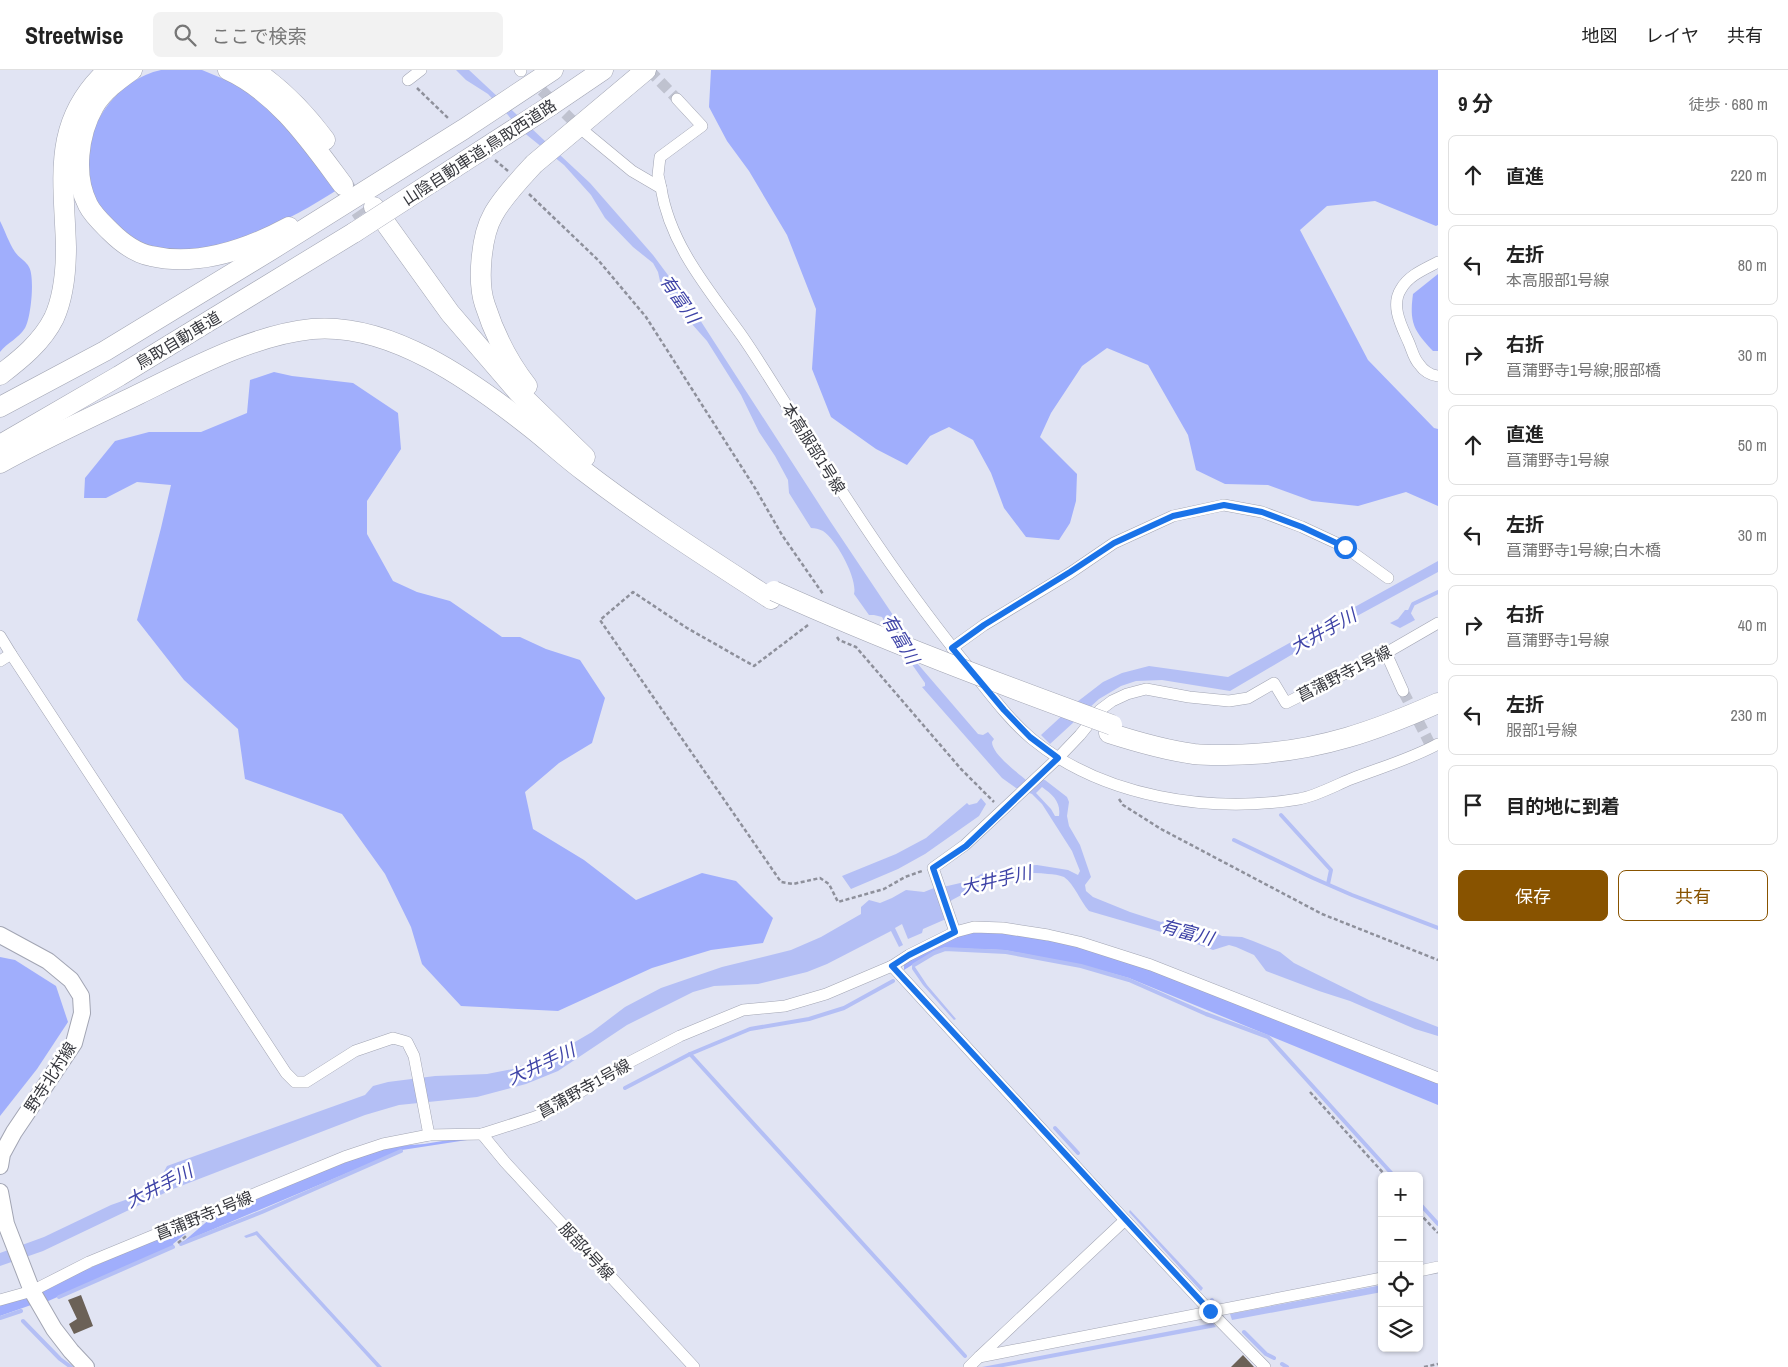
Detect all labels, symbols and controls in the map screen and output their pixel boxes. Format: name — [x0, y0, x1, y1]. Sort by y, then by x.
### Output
search box — [153, 12, 503, 57]
text: Streetwise — [25, 19, 123, 51]
icon: search — [171, 21, 199, 49]
text: ここで検索 — [211, 23, 306, 49]
text: 地図 — [1582, 23, 1618, 48]
text: レイヤ — [1646, 23, 1699, 48]
text: 共有 — [1727, 23, 1763, 48]
text: 9 分 — [1458, 89, 1493, 118]
text: 徒歩 · 680 m — [1689, 93, 1768, 115]
street label: 山陰自動車道;鳥取西道路 — [398, 94, 560, 210]
icon: ahead — [1459, 161, 1487, 189]
text: 直進 — [1506, 163, 1544, 189]
text: 220 m — [1731, 164, 1767, 186]
text: 左折 — [1506, 241, 1544, 267]
icon: left — [1459, 251, 1487, 279]
text: 80 m — [1738, 254, 1767, 276]
text: 本高服部1号線 — [1506, 269, 1609, 291]
water label: 有富川 — [654, 270, 707, 330]
street label: 鳥取自動車道 — [131, 306, 225, 374]
text: 右折 — [1506, 331, 1544, 357]
icon: right — [1459, 341, 1487, 369]
text: 30 m — [1738, 344, 1767, 366]
text: 菖蒲野寺1号線;服部橋 — [1506, 359, 1661, 381]
street label: 本高服部1号線 — [777, 398, 851, 498]
text: 直進 — [1506, 421, 1544, 447]
icon: ahead — [1459, 431, 1487, 459]
text: 50 m — [1738, 434, 1767, 456]
text: 菖蒲野寺1号線 — [1506, 449, 1609, 471]
text: 左折 — [1506, 511, 1544, 537]
icon: left — [1459, 521, 1487, 549]
text: 30 m — [1738, 524, 1767, 546]
route start — [1334, 536, 1357, 559]
text: 菖蒲野寺1号線;白木橋 — [1506, 539, 1661, 561]
text: 右折 — [1506, 601, 1544, 627]
water label: 大井手川 — [1285, 602, 1362, 659]
water label: 有富川 — [877, 609, 926, 670]
icon: right — [1459, 611, 1487, 639]
text: 40 m — [1738, 614, 1767, 636]
text: 菖蒲野寺1号線 — [1506, 629, 1609, 651]
street label: 菖蒲野寺1号線 — [1293, 640, 1395, 706]
text: 左折 — [1506, 691, 1544, 717]
icon: left — [1459, 701, 1487, 729]
text: 230 m — [1731, 704, 1767, 726]
text: 服部1号線 — [1506, 719, 1577, 741]
icon: arrive — [1459, 791, 1487, 819]
text: 目的地に到着 — [1506, 793, 1620, 819]
water label: 大井手川 — [958, 859, 1036, 900]
button: 保存 — [1458, 870, 1608, 921]
button: 共有 — [1618, 870, 1768, 921]
water label: 有富川 — [1158, 913, 1218, 952]
street label: 野寺北村線 — [19, 1037, 81, 1117]
water label: 大井手川 — [503, 1037, 581, 1091]
street label: 菖蒲野寺1号線 — [533, 1053, 635, 1123]
water label: 大井手川 — [121, 1158, 199, 1213]
map controls — [1378, 1172, 1423, 1352]
button: + — [1378, 1172, 1423, 1217]
street label: 菖蒲野寺1号線 — [152, 1185, 256, 1245]
street label: 服部4号線 — [555, 1217, 619, 1285]
button: − — [1378, 1217, 1423, 1262]
button: locate — [1378, 1262, 1423, 1307]
route end — [1199, 1300, 1222, 1323]
button: layers — [1378, 1307, 1423, 1352]

